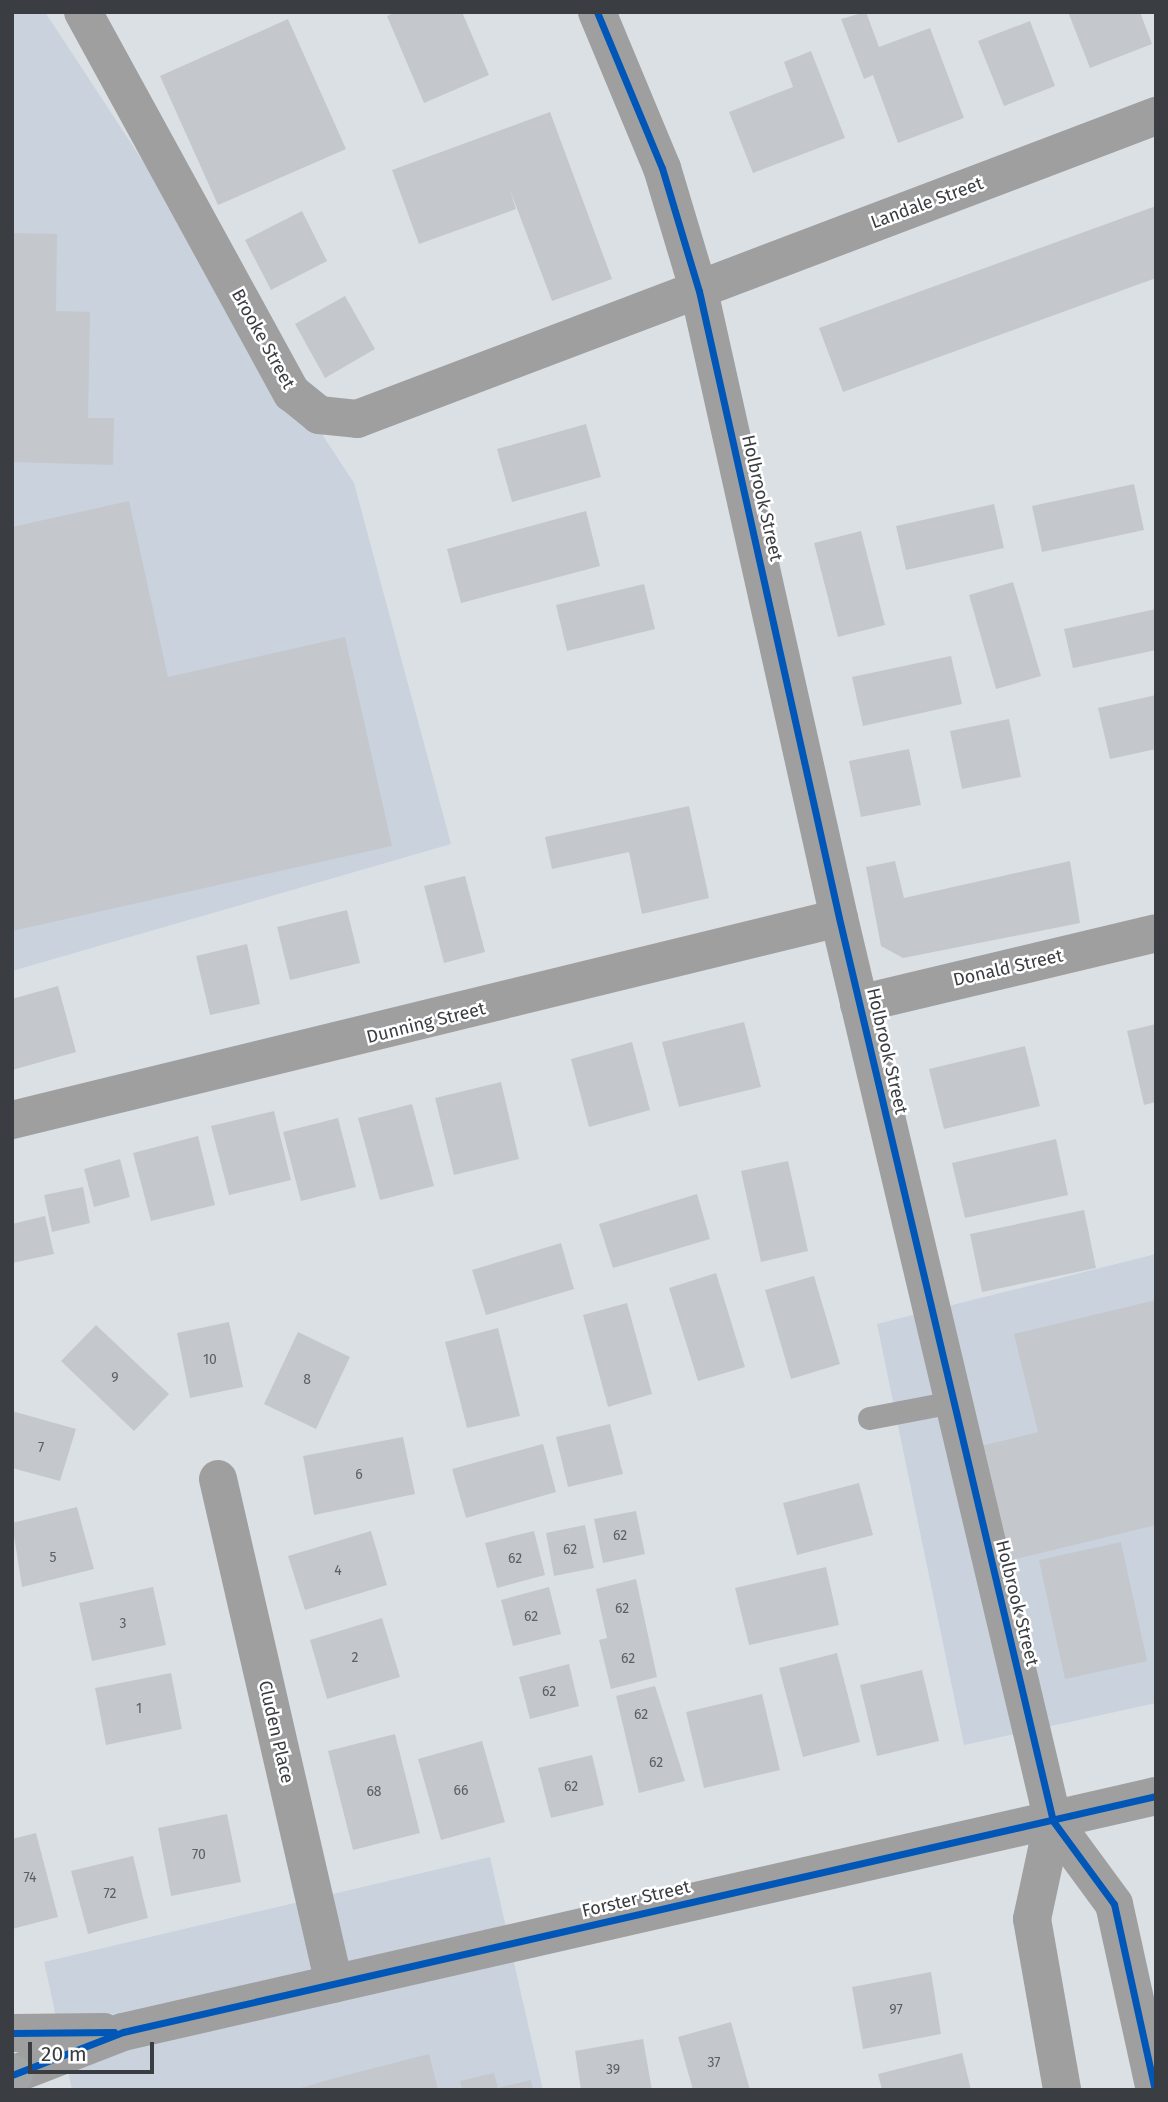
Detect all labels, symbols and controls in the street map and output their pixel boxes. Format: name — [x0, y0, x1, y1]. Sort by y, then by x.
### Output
street label: Landale Street — [868, 173, 986, 233]
street label: Brooke Street — [227, 285, 299, 393]
street label: Holbrook Street — [737, 433, 787, 563]
street label: Donald Street — [951, 945, 1065, 991]
street label: Holbrook Street — [862, 986, 912, 1116]
street label: Dunning Street — [364, 998, 488, 1048]
house number: 10 — [203, 1352, 217, 1368]
house number: 9 — [111, 1370, 119, 1386]
house number: 8 — [303, 1372, 311, 1388]
house number: 7 — [38, 1440, 44, 1456]
house number: 6 — [355, 1467, 363, 1483]
house number: 62 — [613, 1528, 627, 1544]
street label: Holbrook Street — [991, 1538, 1043, 1668]
house number: 62 — [563, 1542, 577, 1558]
house number: 5 — [49, 1550, 57, 1566]
house number: 62 — [508, 1551, 522, 1567]
house number: 4 — [334, 1563, 342, 1579]
house number: 62 — [615, 1601, 629, 1617]
house number: 62 — [524, 1609, 538, 1625]
house number: 3 — [120, 1616, 126, 1632]
house number: 2 — [352, 1650, 358, 1666]
house number: 62 — [621, 1651, 635, 1667]
street label: Cluden Place — [254, 1678, 298, 1786]
house number: 62 — [542, 1684, 556, 1700]
house number: 1 — [136, 1701, 142, 1717]
house number: 62 — [634, 1707, 648, 1723]
house number: 62 — [649, 1755, 663, 1771]
house number: 62 — [564, 1779, 578, 1795]
house number: 66 — [454, 1783, 468, 1799]
house number: 68 — [366, 1784, 382, 1800]
house number: 70 — [192, 1847, 206, 1863]
house number: 74 — [23, 1870, 37, 1886]
street label: Forster Street — [580, 1876, 692, 1922]
house number: 72 — [104, 1886, 116, 1902]
house number: 97 — [889, 2002, 903, 2018]
scale bar — [32, 2028, 158, 2072]
text: 20 m — [41, 2041, 87, 2067]
house number: 37 — [707, 2055, 721, 2071]
house number: 39 — [606, 2062, 620, 2078]

